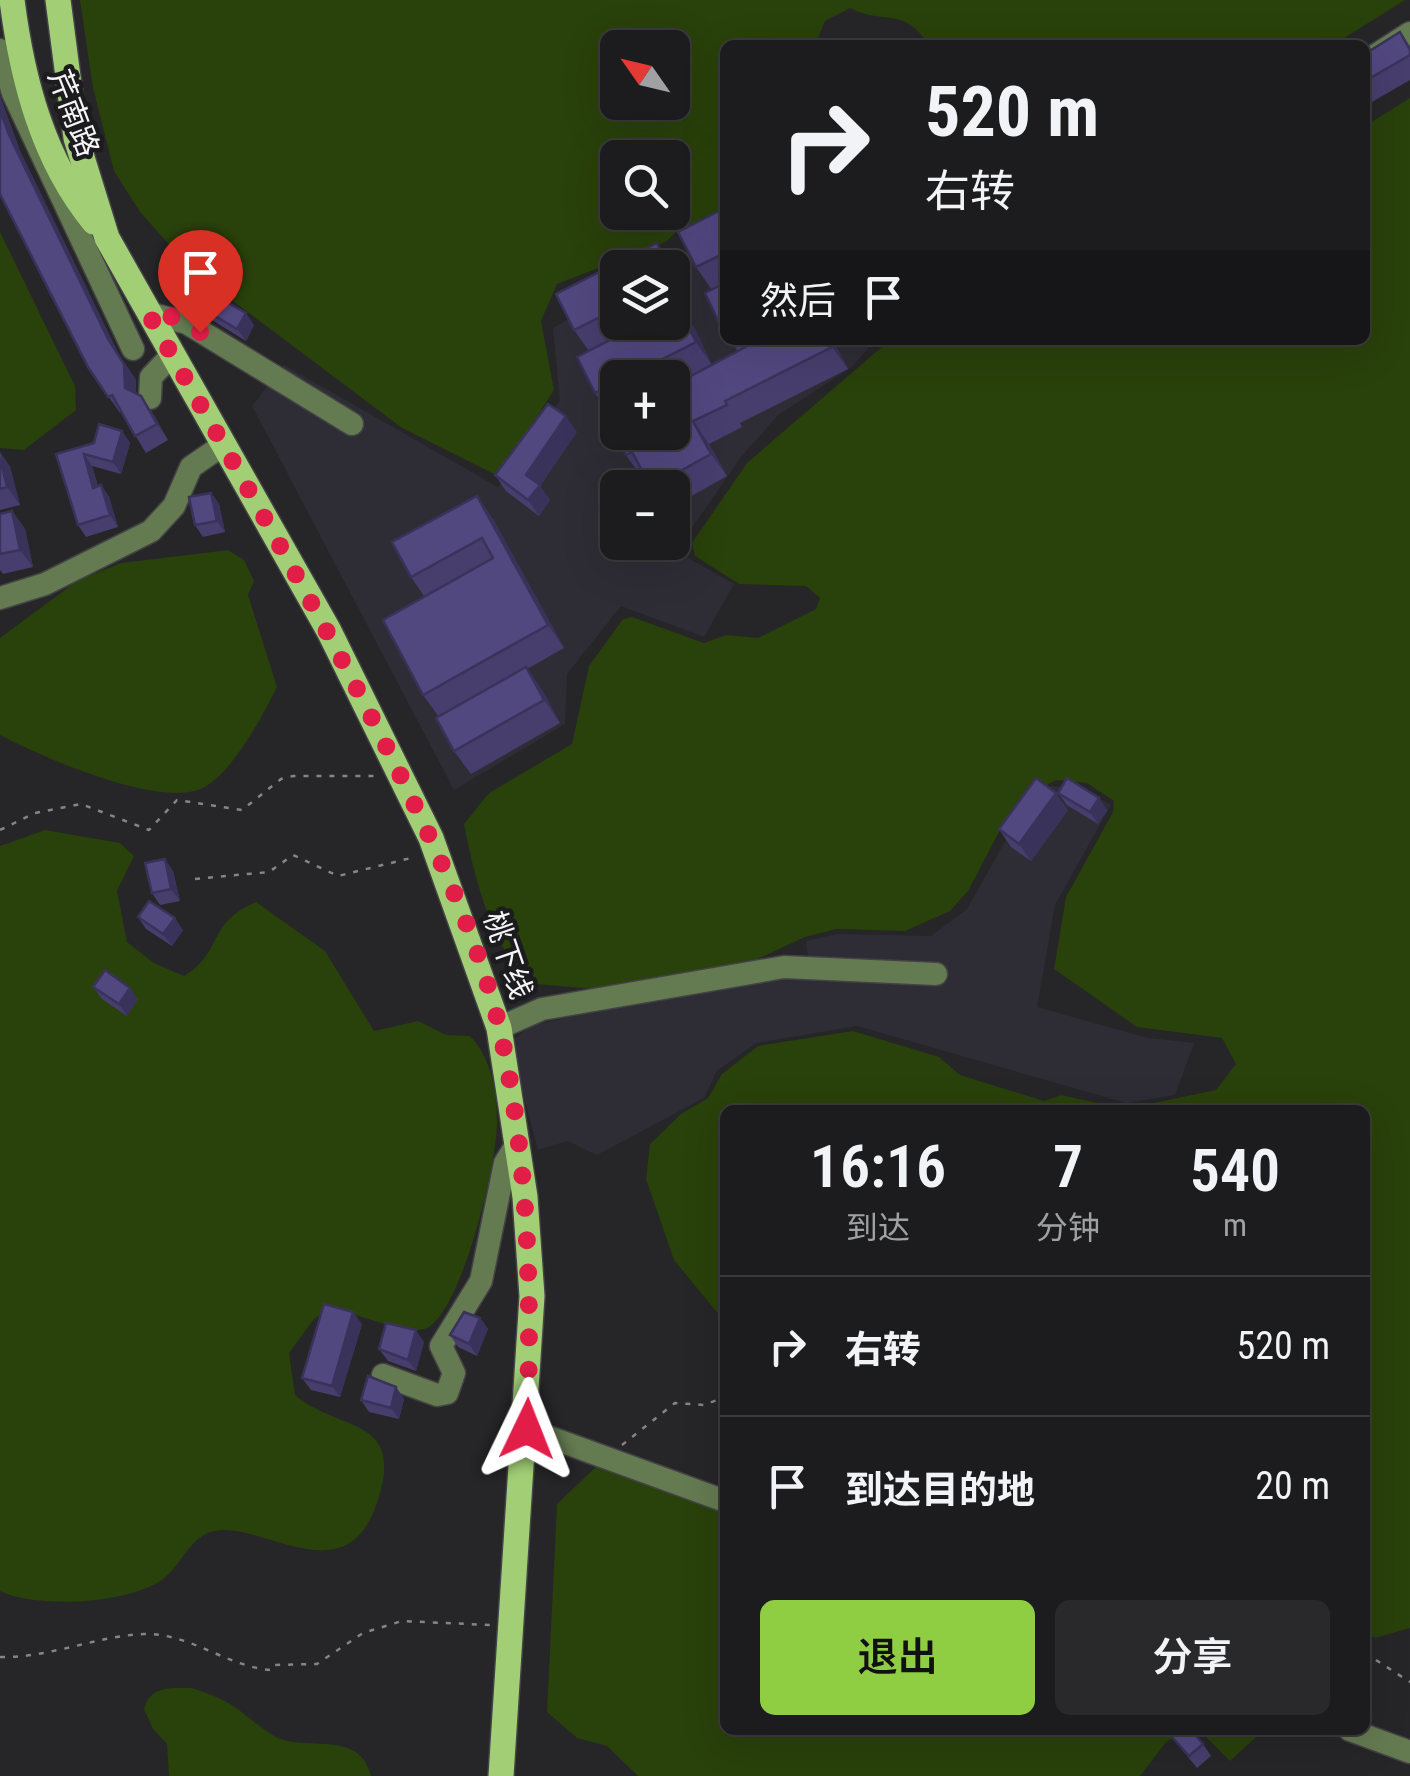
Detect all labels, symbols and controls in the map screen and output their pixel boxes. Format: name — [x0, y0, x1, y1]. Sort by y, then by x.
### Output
north arrow — [600, 30, 690, 120]
map controls — [600, 30, 690, 560]
street label: 芹南路 — [42, 65, 106, 161]
text: 520 m — [925, 71, 1099, 153]
icon: right — [760, 80, 890, 210]
button: search — [600, 140, 690, 230]
text: 右转 — [925, 165, 1015, 218]
pin — [158, 230, 243, 333]
icon: arrive — [173, 245, 228, 300]
button: layers — [600, 250, 690, 340]
icon: arrive — [856, 270, 911, 325]
text: 然后 — [760, 279, 836, 323]
button: + — [600, 360, 690, 450]
button: − — [600, 470, 690, 560]
street label: 桃下线 — [477, 907, 539, 1003]
text: 16:16 — [810, 1131, 946, 1202]
text: 7 — [1053, 1131, 1083, 1202]
text: 540 — [1190, 1135, 1280, 1206]
text: m — [1223, 1206, 1247, 1244]
text: 到达 — [846, 1209, 910, 1247]
text: 分钟 — [1036, 1209, 1100, 1247]
icon: right — [760, 1319, 815, 1374]
text: 520 m — [1236, 1324, 1330, 1368]
text: 右转 — [845, 1328, 921, 1372]
position arrow — [475, 1377, 579, 1481]
icon: arrive — [760, 1459, 815, 1514]
text: 20 m — [1255, 1464, 1330, 1508]
text: 到达目的地 — [845, 1468, 1035, 1512]
button: 退出 — [760, 1600, 1035, 1715]
button: 分享 — [1055, 1600, 1330, 1715]

